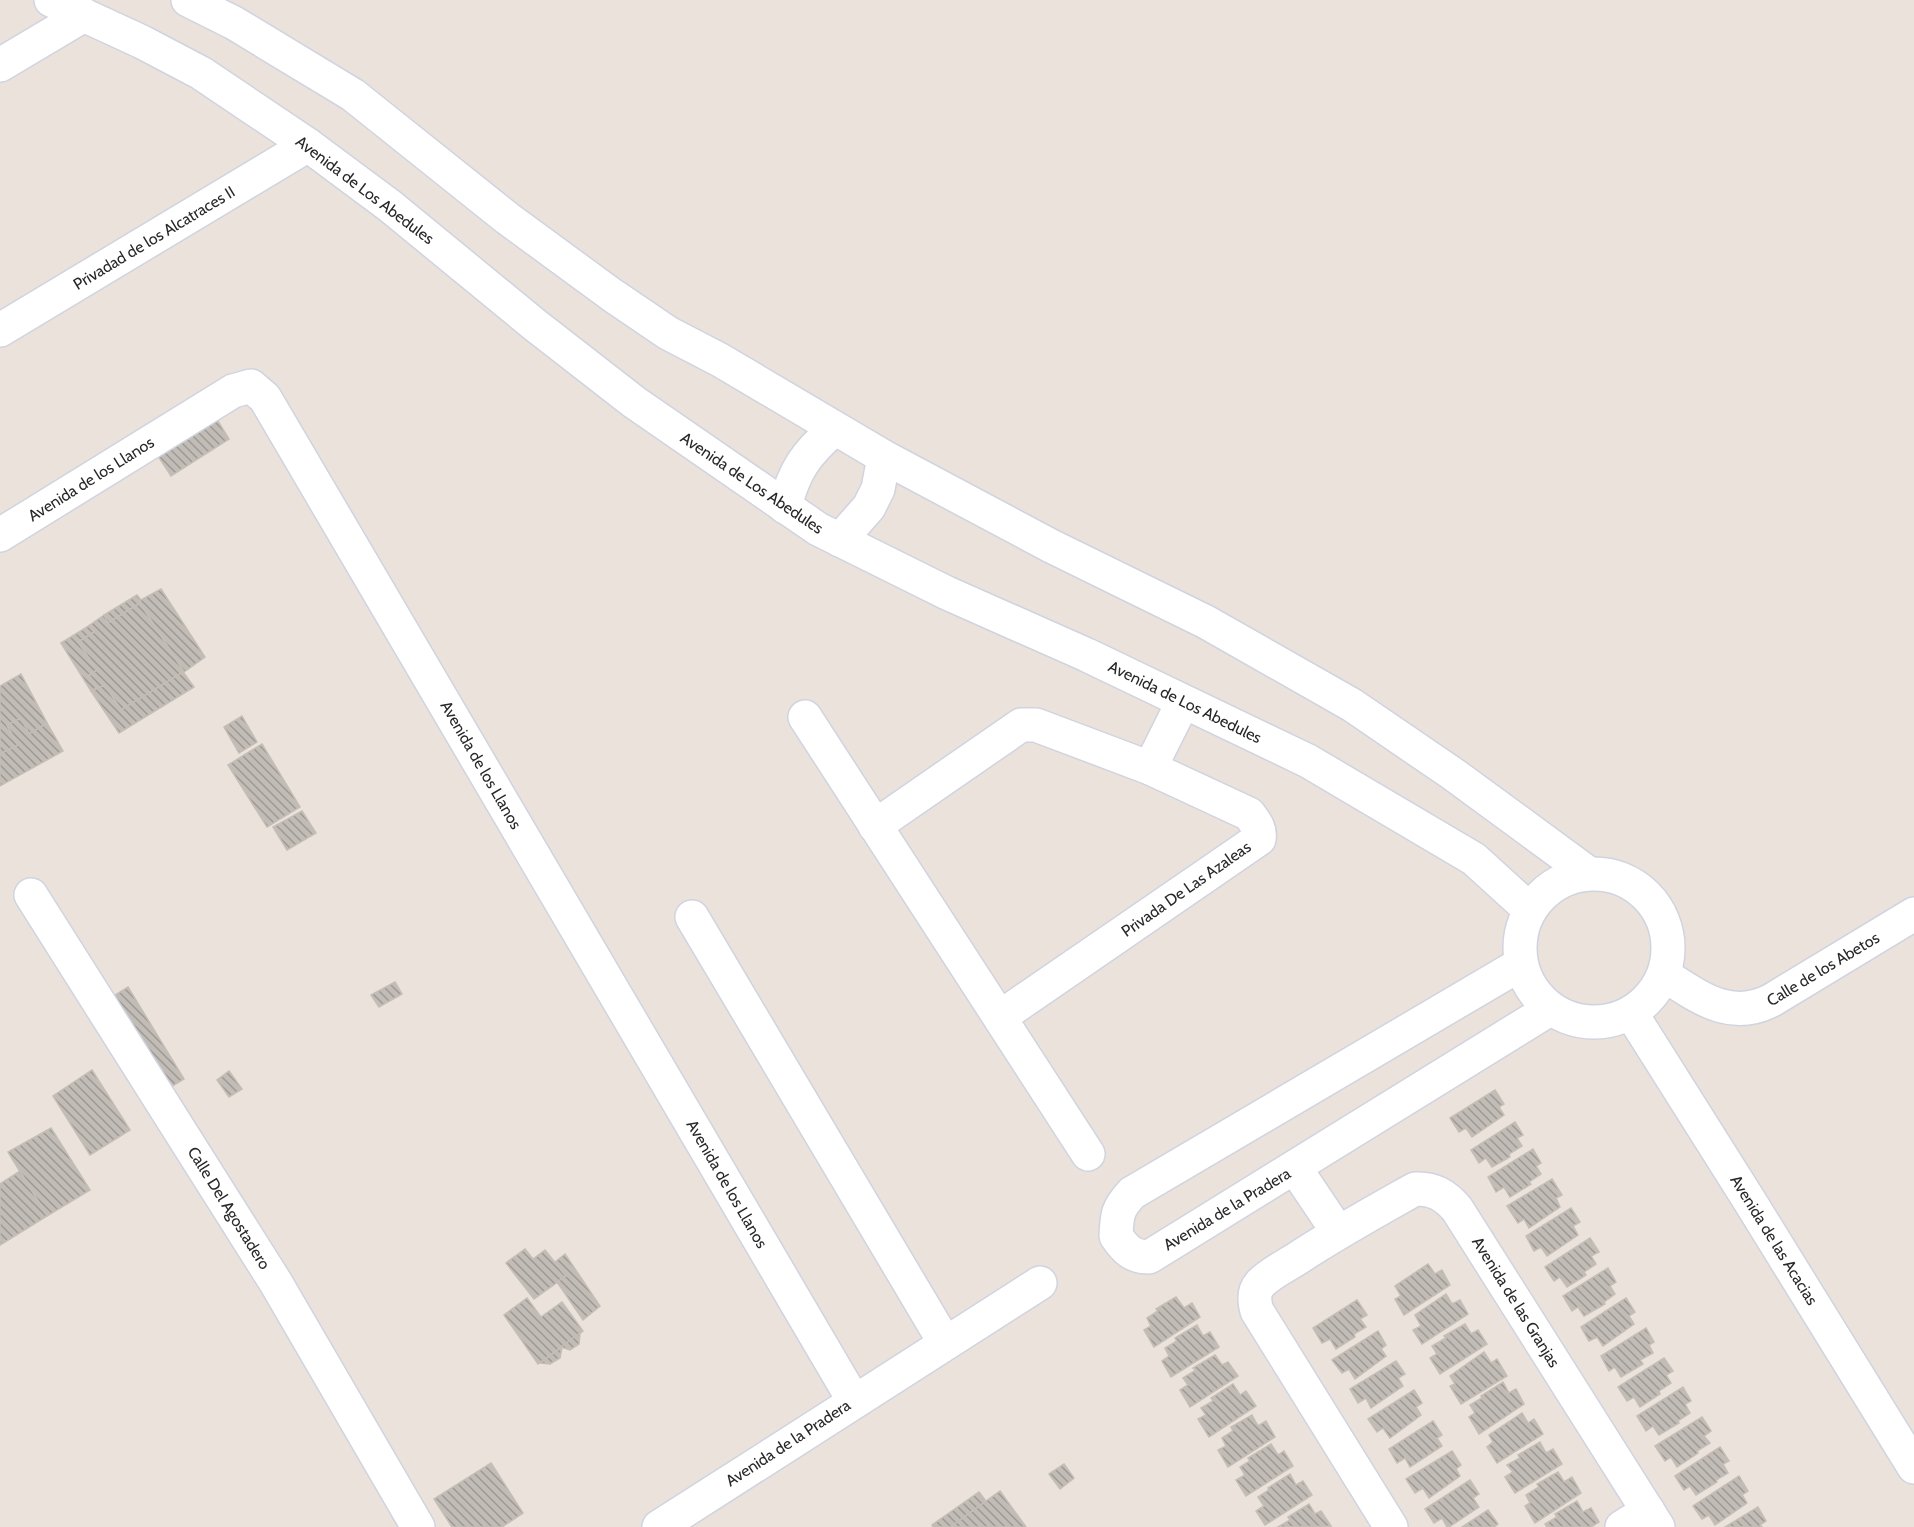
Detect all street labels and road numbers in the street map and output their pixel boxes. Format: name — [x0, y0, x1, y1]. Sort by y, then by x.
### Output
street label: Avenida de Los Abedules — [292, 132, 438, 248]
street label: Privadad de los Alcatraces II — [70, 182, 238, 294]
street label: Avenida de Los Abedules — [677, 428, 827, 538]
street label: Avenida de los Llanos — [25, 432, 158, 525]
street label: Avenida de Los Abedules — [1105, 657, 1265, 748]
street label: Avenida de los Llanos — [437, 697, 526, 833]
street label: Privada De Las Azaleas — [1118, 837, 1255, 941]
street label: Calle de los Abetos — [1763, 928, 1883, 1010]
street label: Avenida de los Llanos — [683, 1116, 772, 1252]
street label: Calle Del Agostadero — [184, 1143, 274, 1273]
street label: Avenida de la Pradera — [1160, 1163, 1294, 1254]
street label: Avenida de las Acacias — [1726, 1172, 1822, 1309]
street label: Avenida de las Granjas — [1468, 1233, 1564, 1371]
street label: Avenida de la Pradera — [722, 1395, 854, 1490]

